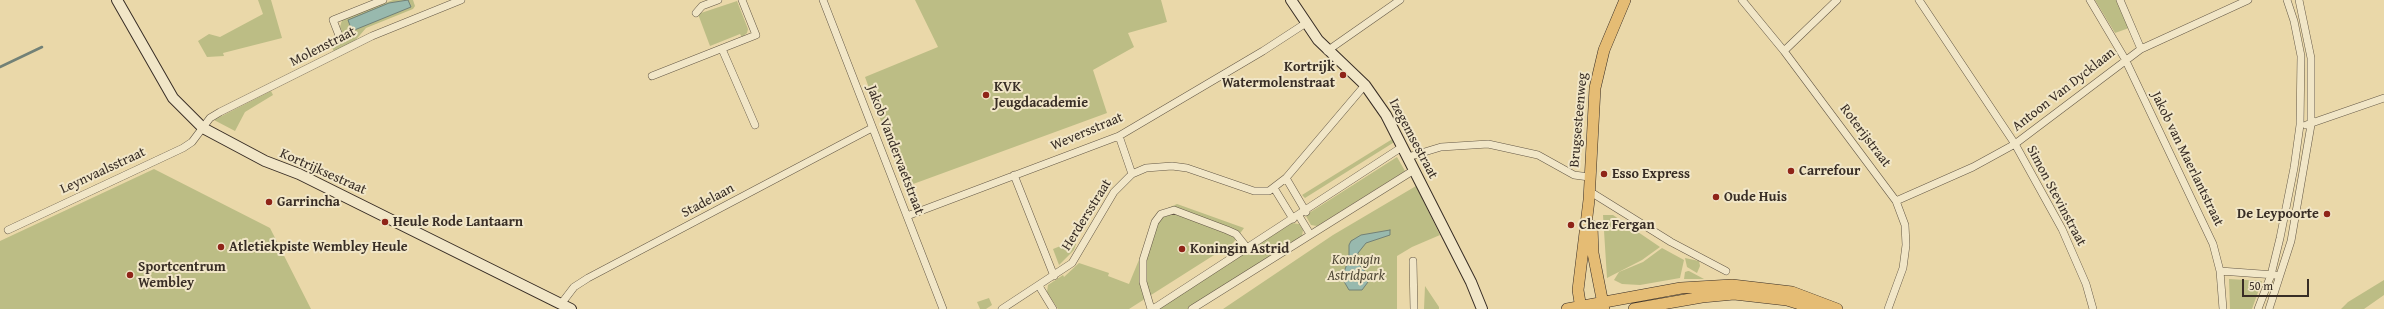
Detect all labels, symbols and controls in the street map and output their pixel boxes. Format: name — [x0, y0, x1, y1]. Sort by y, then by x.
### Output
street label: Molenstraat — [287, 23, 359, 71]
street label: Antoon Van Dycklaan — [2009, 45, 2119, 135]
place label: Kortrijk Watermolenstraat — [1222, 59, 1335, 92]
marker: Kortrijk Watermolenstraat — [1338, 70, 1348, 80]
street label: Brugsesteenweg — [1566, 72, 1592, 168]
place label: KVK Jeugdacademie — [994, 79, 1088, 112]
street label: Jakob Vandervaetstraat — [863, 83, 927, 217]
street label: Jakob van Maerlantstraat — [2147, 89, 2227, 229]
marker: KVK Jeugdacademie — [981, 90, 991, 100]
street label: Izegemsestraat — [1385, 96, 1441, 182]
street label: Roterijstraat — [1836, 101, 1894, 171]
street label: Weversstraat — [1048, 109, 1126, 155]
street label: Simon Stevinstraat — [2022, 143, 2090, 249]
street label: Leynvaalsstraat — [58, 144, 148, 198]
street label: Kortrijksestraat — [277, 145, 369, 199]
place label: Carrefour — [1799, 163, 1860, 179]
place label: Esso Express — [1612, 166, 1690, 182]
marker: Carrefour — [1786, 166, 1796, 176]
marker: Esso Express — [1599, 169, 1609, 179]
street label: Herdersstraat — [1058, 176, 1116, 254]
street label: Stadelaan — [679, 180, 737, 222]
place label: Oude Huis — [1724, 189, 1787, 205]
marker: Oude Huis — [1711, 192, 1721, 202]
place label: Garrincha — [277, 194, 340, 210]
marker: Garrincha — [264, 197, 274, 207]
place label: De Leypoorte — [2237, 206, 2319, 222]
marker: De Leypoorte — [2322, 209, 2332, 219]
place label: Heule Rode Lantaarn — [393, 214, 523, 230]
marker: Heule Rode Lantaarn — [380, 217, 390, 227]
place label: Chez Fergan — [1579, 217, 1655, 233]
marker: Chez Fergan — [1566, 220, 1576, 230]
place label: Atletiekpiste Wembley Heule — [229, 239, 408, 255]
place label: Koningin Astrid — [1190, 241, 1289, 257]
marker: Atletiekpiste Wembley Heule — [216, 242, 226, 252]
marker: Koningin Astrid — [1177, 244, 1187, 254]
park label: Koningin Astridpark — [1327, 252, 1385, 284]
place label: Sportcentrum Wembley — [138, 259, 226, 292]
marker: Sportcentrum Wembley — [125, 270, 135, 280]
scale bar — [2244, 271, 2311, 297]
text: 50 m — [2249, 277, 2273, 294]

